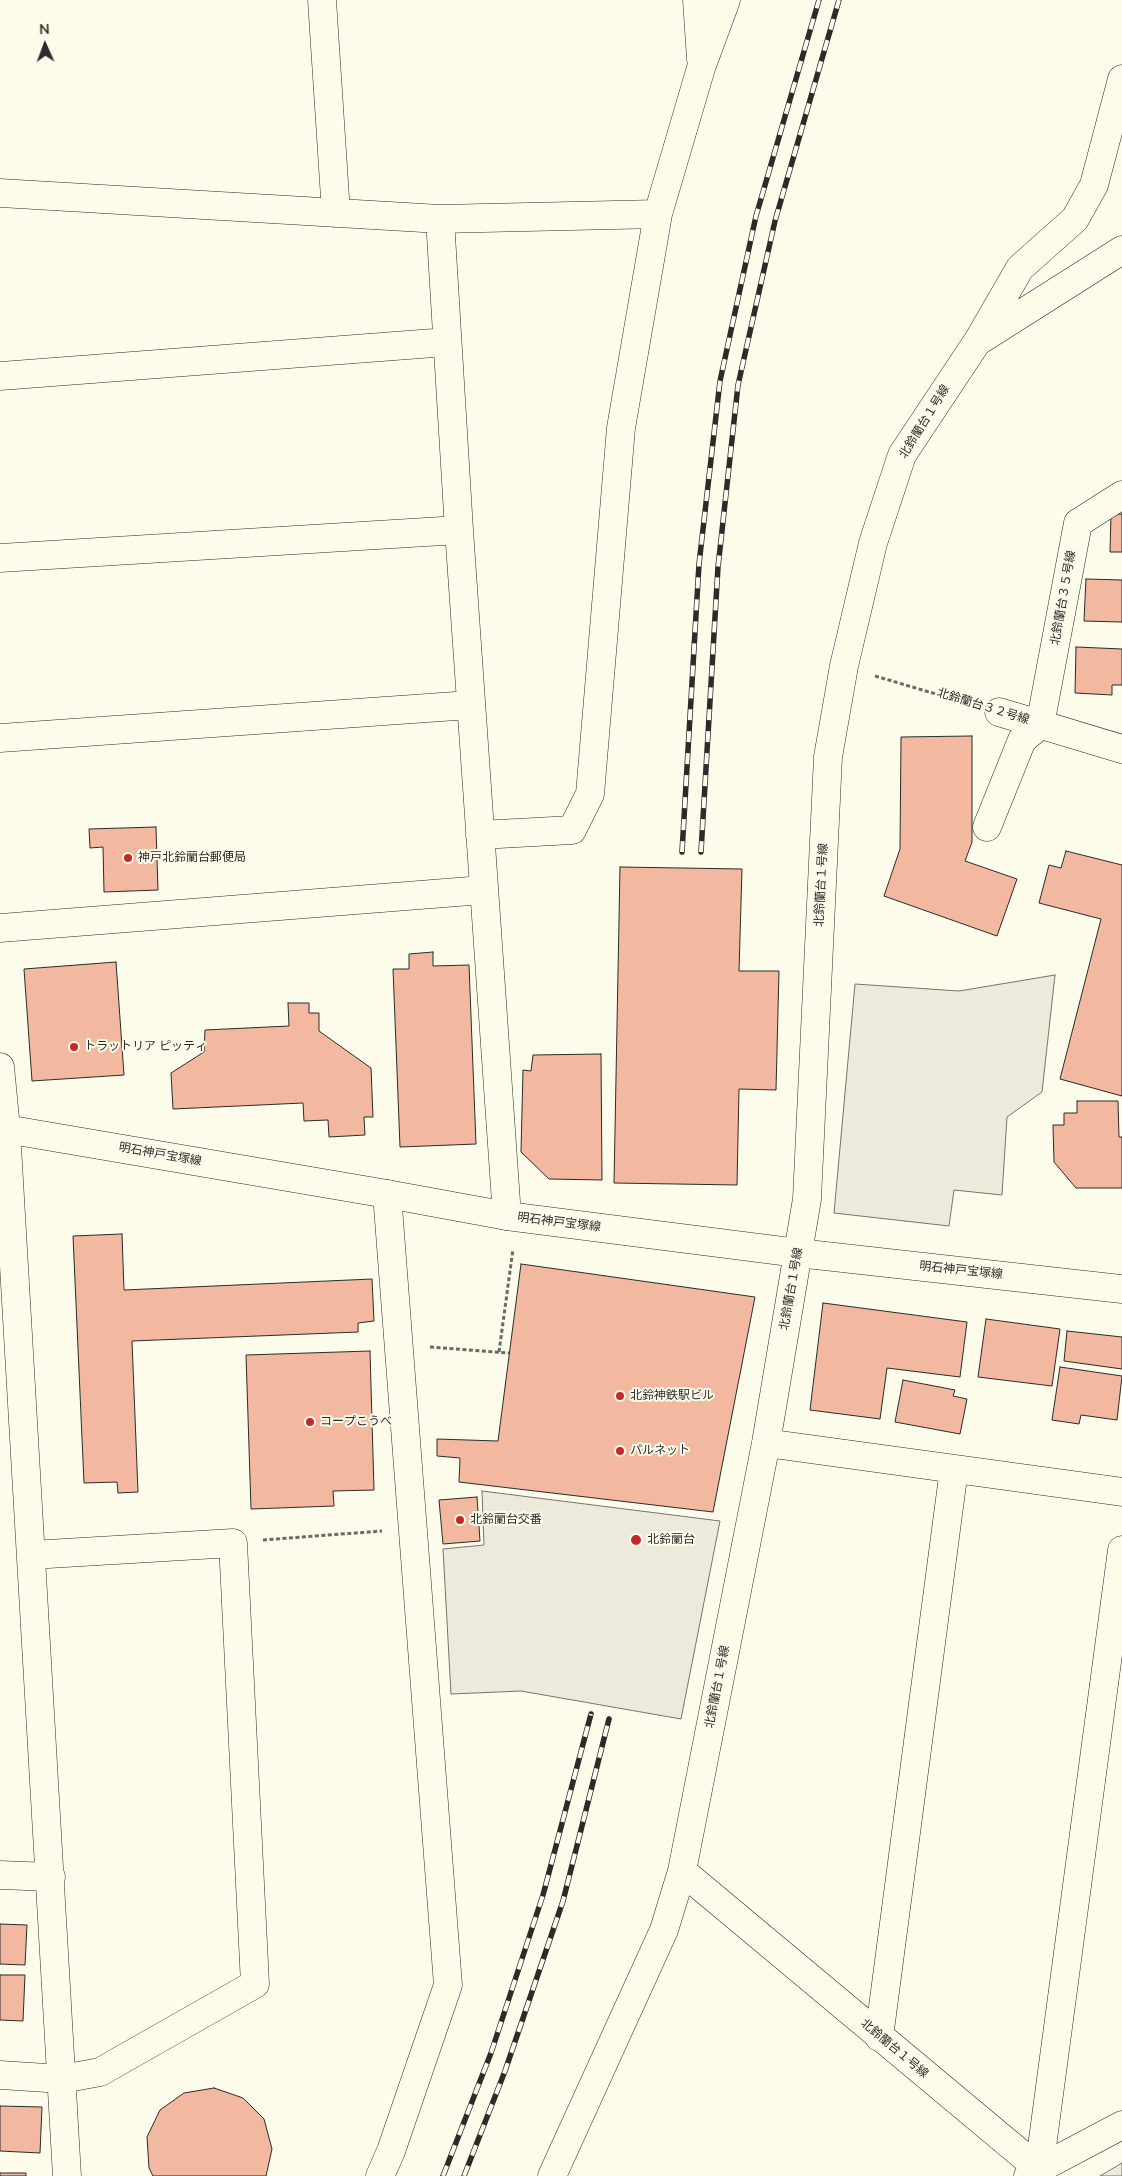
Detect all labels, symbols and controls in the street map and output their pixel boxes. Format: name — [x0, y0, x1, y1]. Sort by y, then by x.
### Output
north arrow — [20, 20, 70, 70]
text: N — [39, 20, 50, 39]
street label: 北鈴蘭台１号線 — [897, 383, 953, 461]
street label: 北鈴蘭台３５号線 — [1049, 549, 1079, 647]
street label: 北鈴蘭台３２号線 — [935, 686, 1031, 728]
street label: 北鈴蘭台１号線 — [813, 843, 831, 927]
place label: 神戸北鈴蘭台郵便局 — [138, 851, 246, 865]
marker: 神戸北鈴蘭台郵便局 — [122, 852, 134, 864]
place label: トラットリア ピッティ — [84, 1040, 207, 1054]
marker: トラットリア ピッティ — [68, 1041, 80, 1053]
street label: 明石神戸宝塚線 — [117, 1141, 203, 1169]
street label: 明石神戸宝塚線 — [516, 1211, 602, 1235]
street label: 北鈴蘭台１号線 — [778, 1246, 806, 1332]
street label: 明石神戸宝塚線 — [918, 1259, 1004, 1283]
place label: 北鈴神鉄駅ビル — [630, 1389, 714, 1403]
marker: 北鈴神鉄駅ビル — [614, 1390, 626, 1402]
place label: コープこうべ — [320, 1415, 392, 1429]
marker: コープこうべ — [304, 1416, 316, 1428]
place label: パルネット — [630, 1444, 690, 1458]
marker: パルネット — [614, 1445, 626, 1457]
place label: 北鈴蘭台交番 — [470, 1513, 542, 1527]
marker: 北鈴蘭台交番 — [454, 1514, 466, 1526]
marker: 北鈴蘭台 — [629, 1533, 643, 1547]
place label: 北鈴蘭台 — [647, 1533, 695, 1547]
street label: 北鈴蘭台１号線 — [703, 1644, 733, 1730]
street label: 北鈴蘭台１号線 — [857, 2016, 931, 2082]

